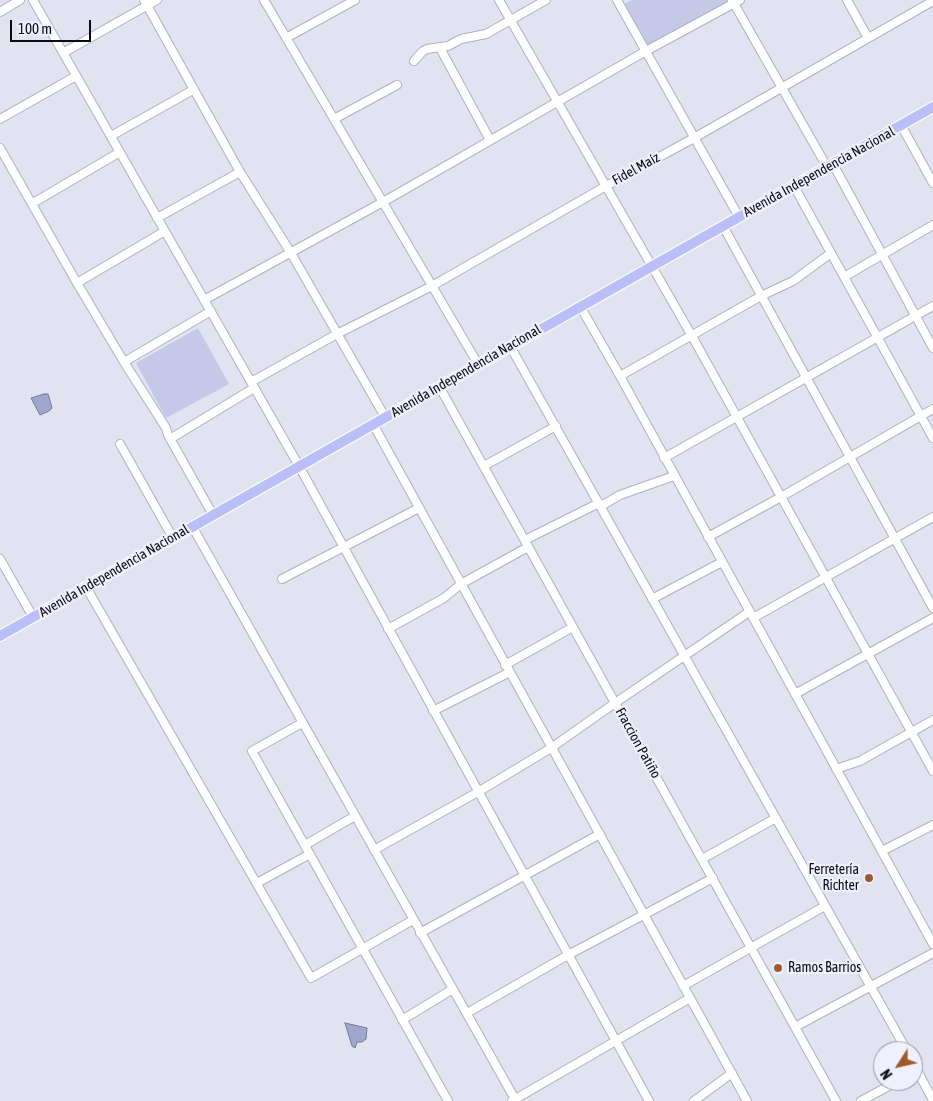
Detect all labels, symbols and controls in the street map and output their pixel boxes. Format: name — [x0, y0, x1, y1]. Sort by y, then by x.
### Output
scale bar — [12, 10, 94, 42]
text: 100 m — [18, 20, 52, 37]
street label: Avenida Independencia Nacional — [740, 123, 898, 221]
street label: Fidel Maíz — [609, 149, 663, 189]
street label: Avenida Independencia Nacional — [388, 321, 544, 421]
street label: Avenida Independencia Nacional — [36, 521, 192, 621]
street label: Fraccion Patiño — [612, 705, 664, 781]
place label: Ferretería Richter — [809, 862, 859, 894]
marker: Ferretería Richter — [863, 872, 875, 884]
place label: Ramos Barrios — [788, 960, 861, 976]
marker: Ramos Barrios — [772, 962, 784, 974]
north arrow — [873, 1041, 923, 1091]
text: N — [878, 1066, 895, 1082]

